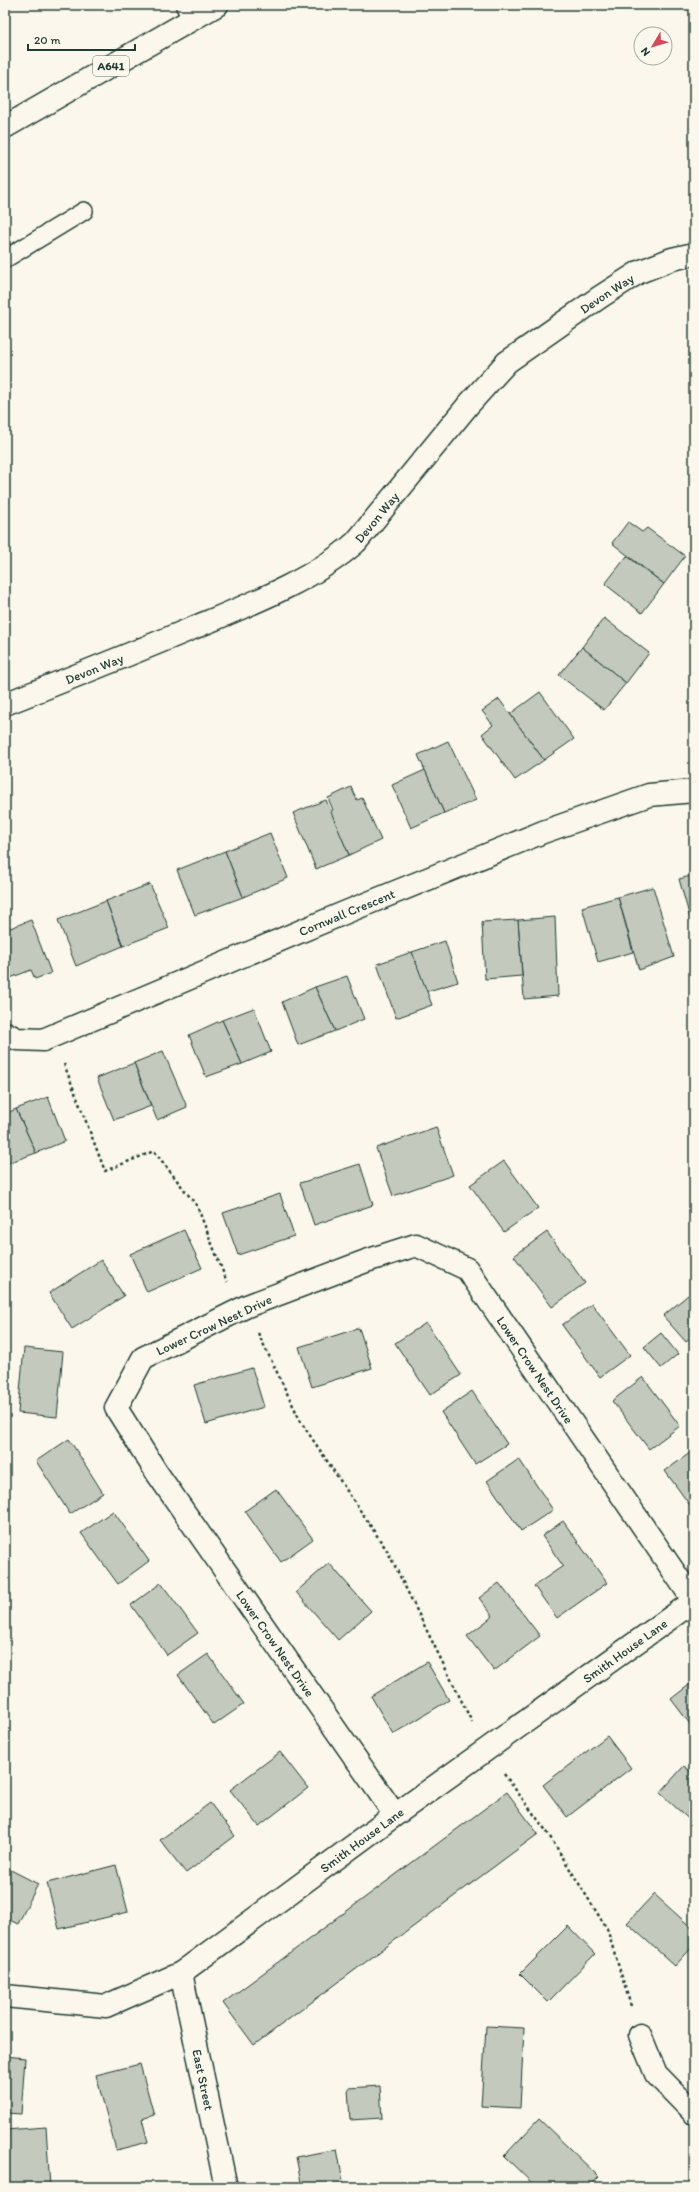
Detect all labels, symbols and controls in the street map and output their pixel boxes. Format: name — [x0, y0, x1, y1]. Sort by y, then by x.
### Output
scale bar — [28, 26, 135, 52]
north arrow — [633, 26, 673, 66]
text: 20 m — [34, 33, 61, 47]
text: N — [638, 45, 653, 59]
road number: A641 — [93, 56, 129, 76]
street label: Devon Way — [577, 270, 636, 316]
street label: Devon Way — [351, 489, 402, 546]
street label: Devon Way — [63, 650, 125, 687]
street label: Cornwall Crescent — [296, 886, 397, 939]
street label: Lower Crow Nest Drive — [154, 1292, 274, 1358]
street label: Lower Crow Nest Drive — [494, 1314, 576, 1426]
street label: Lower Crow Nest Drive — [233, 1587, 318, 1699]
street label: Smith House Lane — [580, 1615, 670, 1686]
street label: Smith House Lane — [317, 1804, 406, 1875]
street label: East Street — [190, 2048, 217, 2112]

